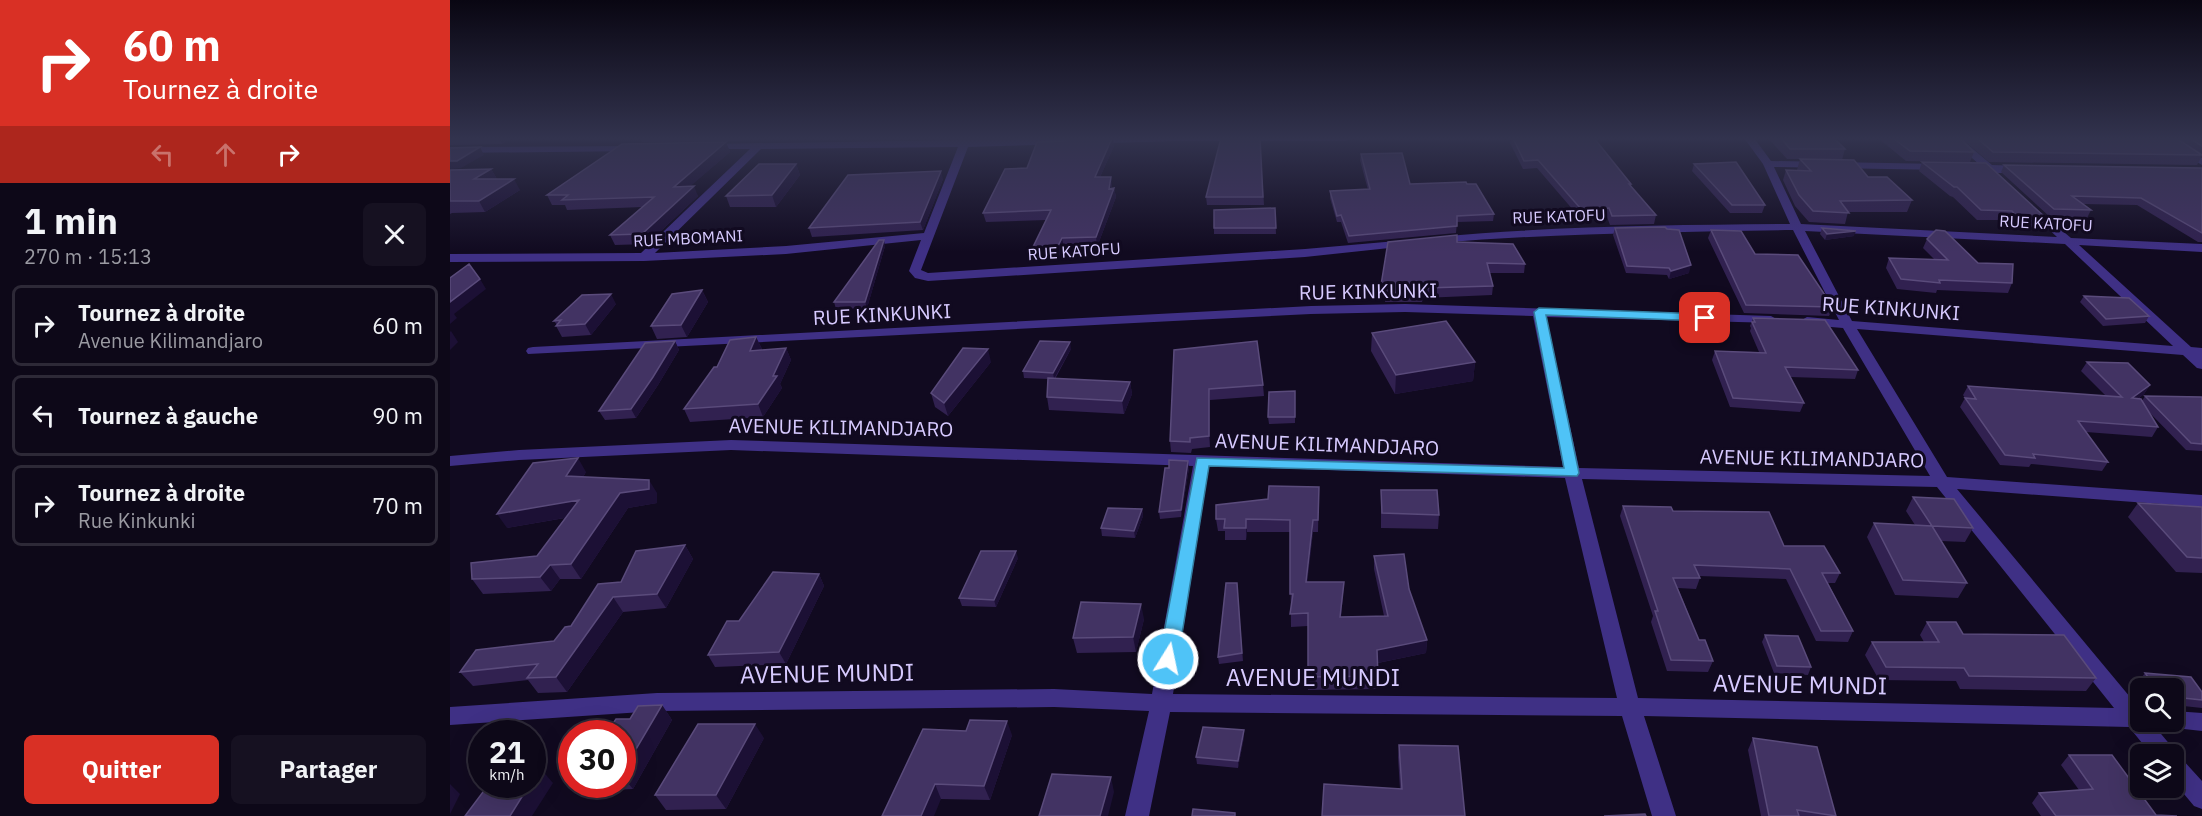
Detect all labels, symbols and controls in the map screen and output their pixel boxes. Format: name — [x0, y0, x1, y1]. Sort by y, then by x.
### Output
text: 60 m — [123, 18, 221, 73]
icon: right — [24, 24, 102, 102]
text: Tournez à droite — [123, 71, 318, 106]
icon: left — [146, 138, 179, 171]
icon: ahead — [209, 138, 242, 171]
icon: right — [272, 138, 305, 171]
text: 1 min — [24, 197, 118, 244]
button: close — [363, 203, 426, 266]
street label: RUE KATOFU — [1512, 204, 1606, 228]
street label: RUE KATOFU — [1999, 211, 2093, 235]
street label: RUE MBOMANI — [633, 225, 743, 251]
street label: RUE KATOFU — [1027, 238, 1121, 264]
text: 270 m · 15:13 — [24, 243, 152, 270]
street label: RUE KINKUNKI — [1299, 276, 1437, 306]
street label: RUE KINKUNKI — [1821, 290, 1961, 326]
pin — [1679, 292, 1730, 343]
street label: RUE KINKUNKI — [812, 297, 952, 331]
text: Tournez à droite — [78, 298, 245, 327]
icon: arrive — [1688, 301, 1721, 334]
icon: right — [27, 309, 60, 342]
text: 60 m — [372, 311, 423, 340]
text: Avenue Kilimandjaro — [78, 327, 263, 354]
icon: left — [27, 399, 60, 432]
text: Tournez à gauche — [78, 401, 258, 430]
text: 90 m — [372, 401, 423, 430]
street label: AVENUE KILIMANDJARO — [728, 412, 954, 442]
street label: AVENUE KILIMANDJARO — [1214, 427, 1440, 461]
street label: AVENUE KILIMANDJARO — [1699, 443, 1925, 473]
text: Tournez à droite — [78, 478, 245, 507]
icon: right — [27, 489, 60, 522]
text: 70 m — [372, 491, 423, 520]
text: Rue Kinkunki — [78, 507, 196, 534]
position arrow — [1136, 627, 1200, 691]
street label: AVENUE MUNDI — [740, 655, 914, 691]
street label: AVENUE MUNDI — [1226, 661, 1400, 693]
street label: AVENUE MUNDI — [1713, 666, 1887, 702]
map controls — [2130, 678, 2184, 798]
button: search — [2130, 678, 2184, 732]
speed limit sign: 30 — [558, 720, 636, 798]
text: 21 — [489, 732, 525, 771]
button: Quitter — [24, 735, 219, 804]
button: Partager — [231, 735, 426, 804]
button: layers — [2130, 744, 2184, 798]
text: km/h — [489, 765, 525, 784]

